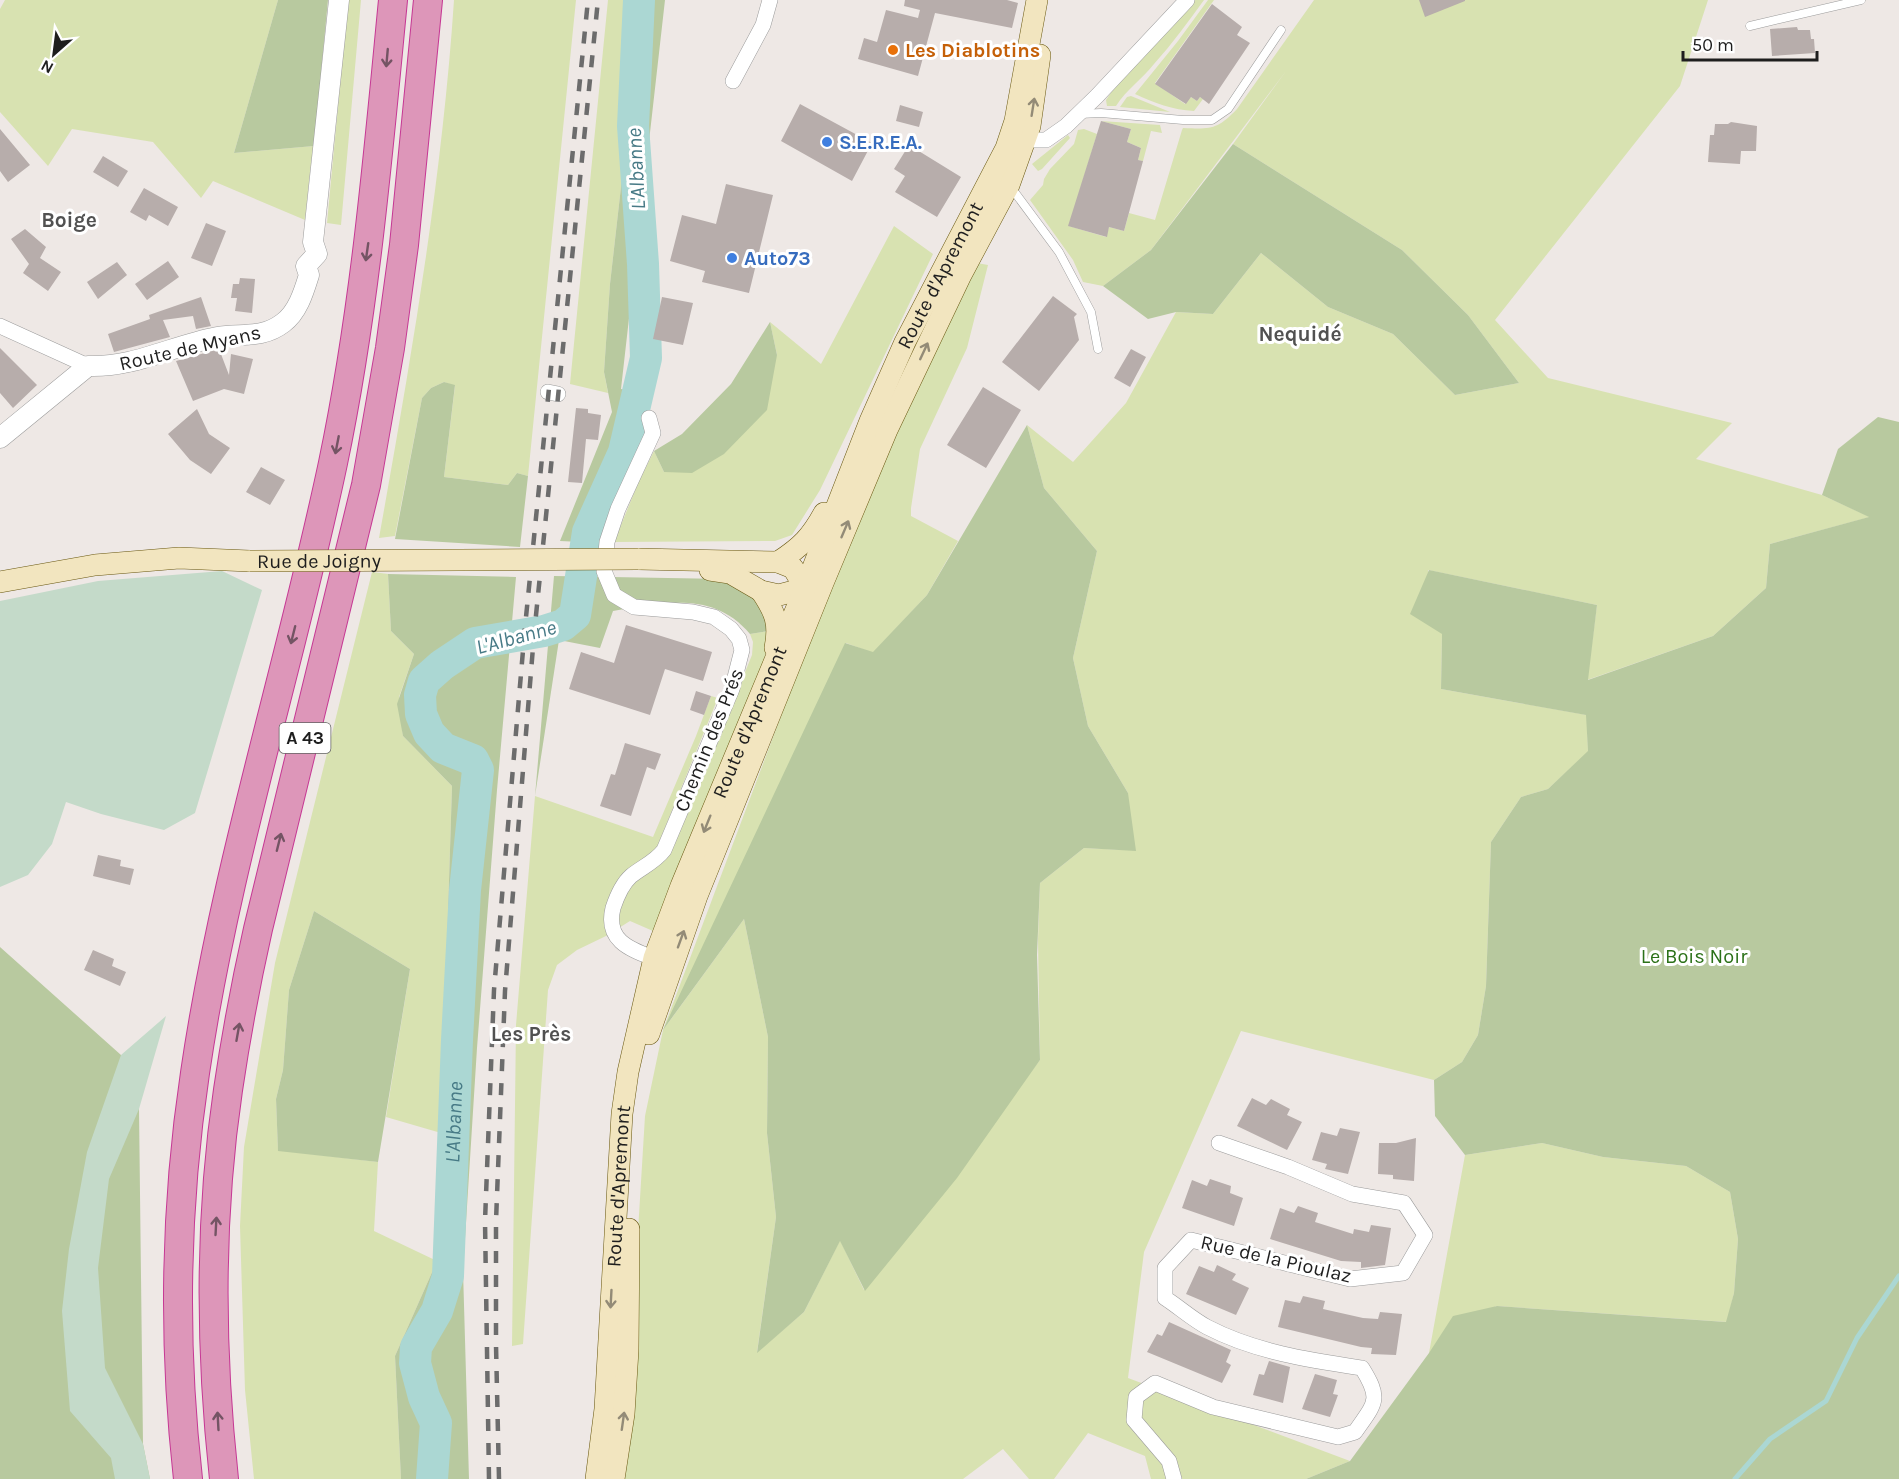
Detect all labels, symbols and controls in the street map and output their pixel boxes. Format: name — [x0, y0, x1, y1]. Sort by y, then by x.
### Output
north arrow — [24, 24, 84, 84]
scale bar — [1683, 24, 1816, 62]
text: 50 m — [1692, 34, 1734, 56]
place label: Les Diablotins — [905, 39, 1040, 62]
marker: Les Diablotins — [886, 43, 900, 57]
one-way arrow — [381, 48, 392, 68]
text: N — [38, 56, 57, 78]
one-way arrow — [1027, 98, 1038, 118]
water label: L'Albanne — [622, 127, 650, 210]
place label: S.E.R.E.A. — [839, 131, 922, 154]
marker: S.E.R.E.A. — [820, 135, 834, 149]
street label: Route d'Apremont — [892, 197, 988, 353]
district label: Boige — [41, 208, 97, 232]
one-way arrow — [362, 242, 373, 262]
place label: Auto73 — [744, 247, 811, 270]
marker: Auto73 — [725, 251, 739, 265]
street label: Route de Myans — [117, 321, 263, 375]
district label: Nequidé — [1258, 322, 1342, 347]
one-way arrow — [919, 342, 931, 360]
one-way arrow — [330, 435, 342, 454]
one-way arrow — [840, 520, 851, 539]
street label: Rue de Joigny — [257, 549, 381, 572]
water label: L'Albanne — [473, 615, 559, 659]
one-way arrow — [286, 625, 298, 644]
street label: Route d'Apremont — [707, 642, 791, 801]
street label: Chemin des Prés — [670, 665, 748, 815]
road number: A 43 — [280, 723, 330, 753]
one-way arrow — [701, 814, 712, 832]
one-way arrow — [273, 833, 285, 852]
one-way arrow — [677, 931, 688, 949]
park label: Le Bois Noir — [1641, 945, 1748, 968]
district label: Les Près — [491, 1022, 571, 1046]
one-way arrow — [232, 1023, 243, 1043]
water label: L'Albanne — [440, 1081, 467, 1164]
street label: Route d'Apremont — [602, 1103, 635, 1268]
one-way arrow — [211, 1216, 222, 1236]
street label: Rue de la Pioulaz — [1198, 1230, 1354, 1288]
one-way arrow — [606, 1288, 617, 1308]
one-way arrow — [213, 1411, 224, 1431]
one-way arrow — [618, 1412, 629, 1432]

